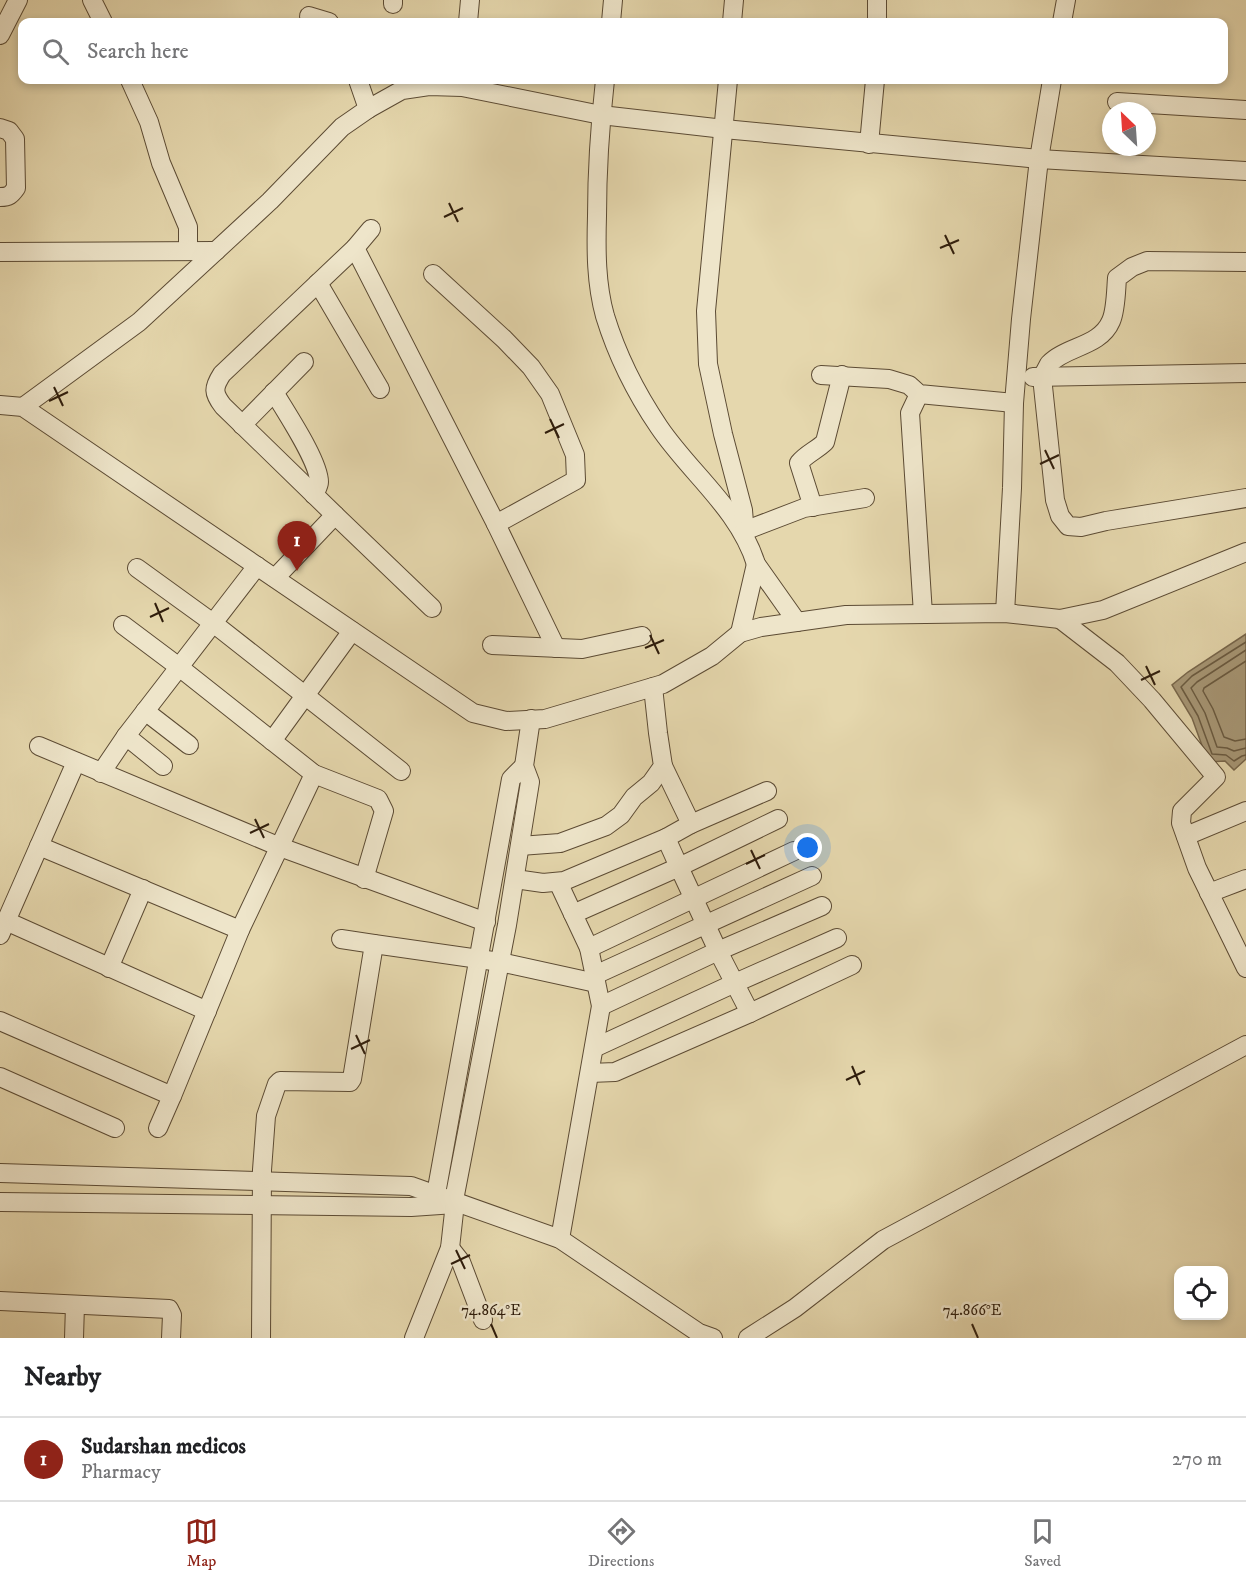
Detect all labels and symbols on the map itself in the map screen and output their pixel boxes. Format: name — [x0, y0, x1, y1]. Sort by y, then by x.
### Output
north arrow — [1102, 102, 1156, 156]
pin: 1 — [278, 522, 316, 571]
your location — [793, 833, 822, 862]
text: 74.864°E — [461, 1301, 521, 1320]
text: 74.866°E — [943, 1301, 1002, 1320]

